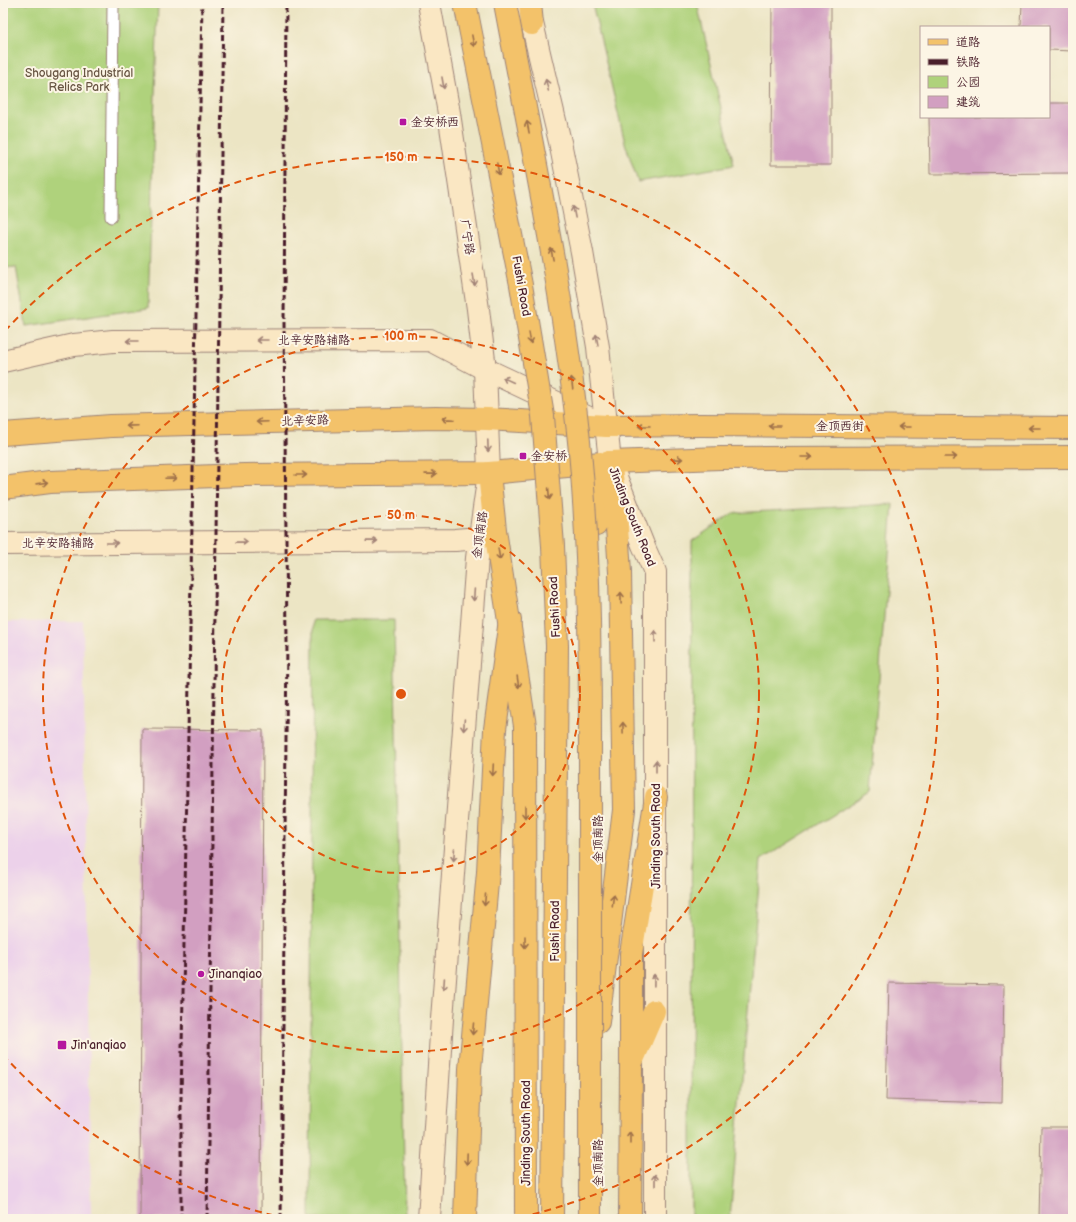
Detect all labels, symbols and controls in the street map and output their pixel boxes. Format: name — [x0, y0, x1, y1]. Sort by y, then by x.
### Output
legend — [920, 26, 1050, 118]
one-way arrow — [469, 34, 477, 47]
text: 道路 — [956, 35, 980, 50]
text: 铁路 — [956, 55, 980, 70]
park label: Shougang Industrial Relics Park — [25, 66, 133, 95]
text: 公园 — [956, 75, 980, 90]
one-way arrow — [440, 76, 448, 89]
one-way arrow — [542, 79, 550, 92]
text: 建筑 — [956, 95, 980, 110]
place label: 金安桥西 — [411, 115, 459, 130]
marker: 金安桥西 — [398, 117, 408, 127]
one-way arrow — [524, 120, 532, 133]
text: 150 m — [385, 150, 417, 165]
one-way arrow — [495, 162, 503, 175]
one-way arrow — [570, 206, 578, 219]
street label: 广宁路 — [457, 218, 477, 256]
one-way arrow — [548, 248, 556, 261]
street label: Fushi Road — [508, 254, 534, 318]
one-way arrow — [470, 273, 478, 286]
text: 100 m — [384, 329, 418, 344]
one-way arrow — [526, 331, 534, 344]
street label: 北辛安路辅路 — [278, 333, 350, 348]
one-way arrow — [593, 334, 601, 347]
one-way arrow — [256, 336, 269, 344]
one-way arrow — [126, 337, 139, 345]
one-way arrow — [502, 376, 514, 383]
one-way arrow — [568, 377, 576, 390]
street label: 北辛安路 — [281, 413, 329, 429]
one-way arrow — [442, 415, 455, 422]
one-way arrow — [256, 418, 269, 426]
street label: 金顶西街 — [816, 419, 864, 434]
one-way arrow — [126, 422, 139, 430]
one-way arrow — [638, 422, 651, 430]
one-way arrow — [768, 422, 781, 429]
one-way arrow — [898, 423, 911, 431]
one-way arrow — [1028, 424, 1041, 432]
one-way arrow — [484, 439, 492, 452]
place label: 金安桥 — [531, 449, 568, 464]
marker: 金安桥 — [518, 451, 528, 461]
one-way arrow — [800, 453, 813, 461]
one-way arrow — [944, 453, 957, 461]
one-way arrow — [670, 456, 683, 463]
street label: Jinding South Road — [605, 465, 659, 569]
one-way arrow — [424, 470, 437, 478]
one-way arrow — [294, 471, 307, 479]
one-way arrow — [164, 474, 177, 482]
one-way arrow — [35, 479, 48, 487]
one-way arrow — [545, 488, 552, 501]
text: 50 m — [387, 508, 415, 523]
street label: 金顶南路 — [469, 510, 491, 560]
street label: 北辛安路辅路 — [22, 536, 94, 551]
one-way arrow — [365, 537, 378, 545]
one-way arrow — [235, 538, 248, 546]
one-way arrow — [105, 539, 118, 547]
one-way arrow — [495, 547, 503, 560]
street label: Fushi Road — [546, 576, 564, 638]
one-way arrow — [470, 588, 477, 601]
one-way arrow — [617, 592, 625, 605]
one-way arrow — [651, 630, 659, 643]
one-way arrow — [514, 675, 522, 688]
centre of rings — [394, 687, 408, 701]
one-way arrow — [460, 718, 467, 731]
one-way arrow — [619, 722, 627, 735]
one-way arrow — [652, 760, 660, 773]
one-way arrow — [489, 763, 497, 776]
street label: Jinding South Road — [649, 783, 664, 889]
one-way arrow — [521, 805, 529, 818]
street label: 金顶南路 — [591, 815, 606, 863]
one-way arrow — [451, 848, 458, 861]
one-way arrow — [482, 893, 489, 906]
one-way arrow — [609, 893, 617, 906]
street label: Fushi Road — [548, 900, 563, 962]
one-way arrow — [521, 935, 529, 948]
place label: Jinanqiao — [209, 967, 262, 982]
marker: Jinanqiao — [196, 969, 206, 979]
one-way arrow — [650, 974, 658, 987]
one-way arrow — [441, 977, 448, 990]
one-way arrow — [470, 1022, 477, 1035]
place label: Jin'anqiao — [71, 1038, 126, 1053]
marker: Jin'anqiao — [56, 1039, 68, 1051]
street label: Jinding South Road — [519, 1080, 534, 1186]
one-way arrow — [626, 1132, 634, 1145]
street label: 金顶南路 — [591, 1139, 606, 1187]
one-way arrow — [463, 1152, 471, 1165]
one-way arrow — [651, 1174, 659, 1187]

